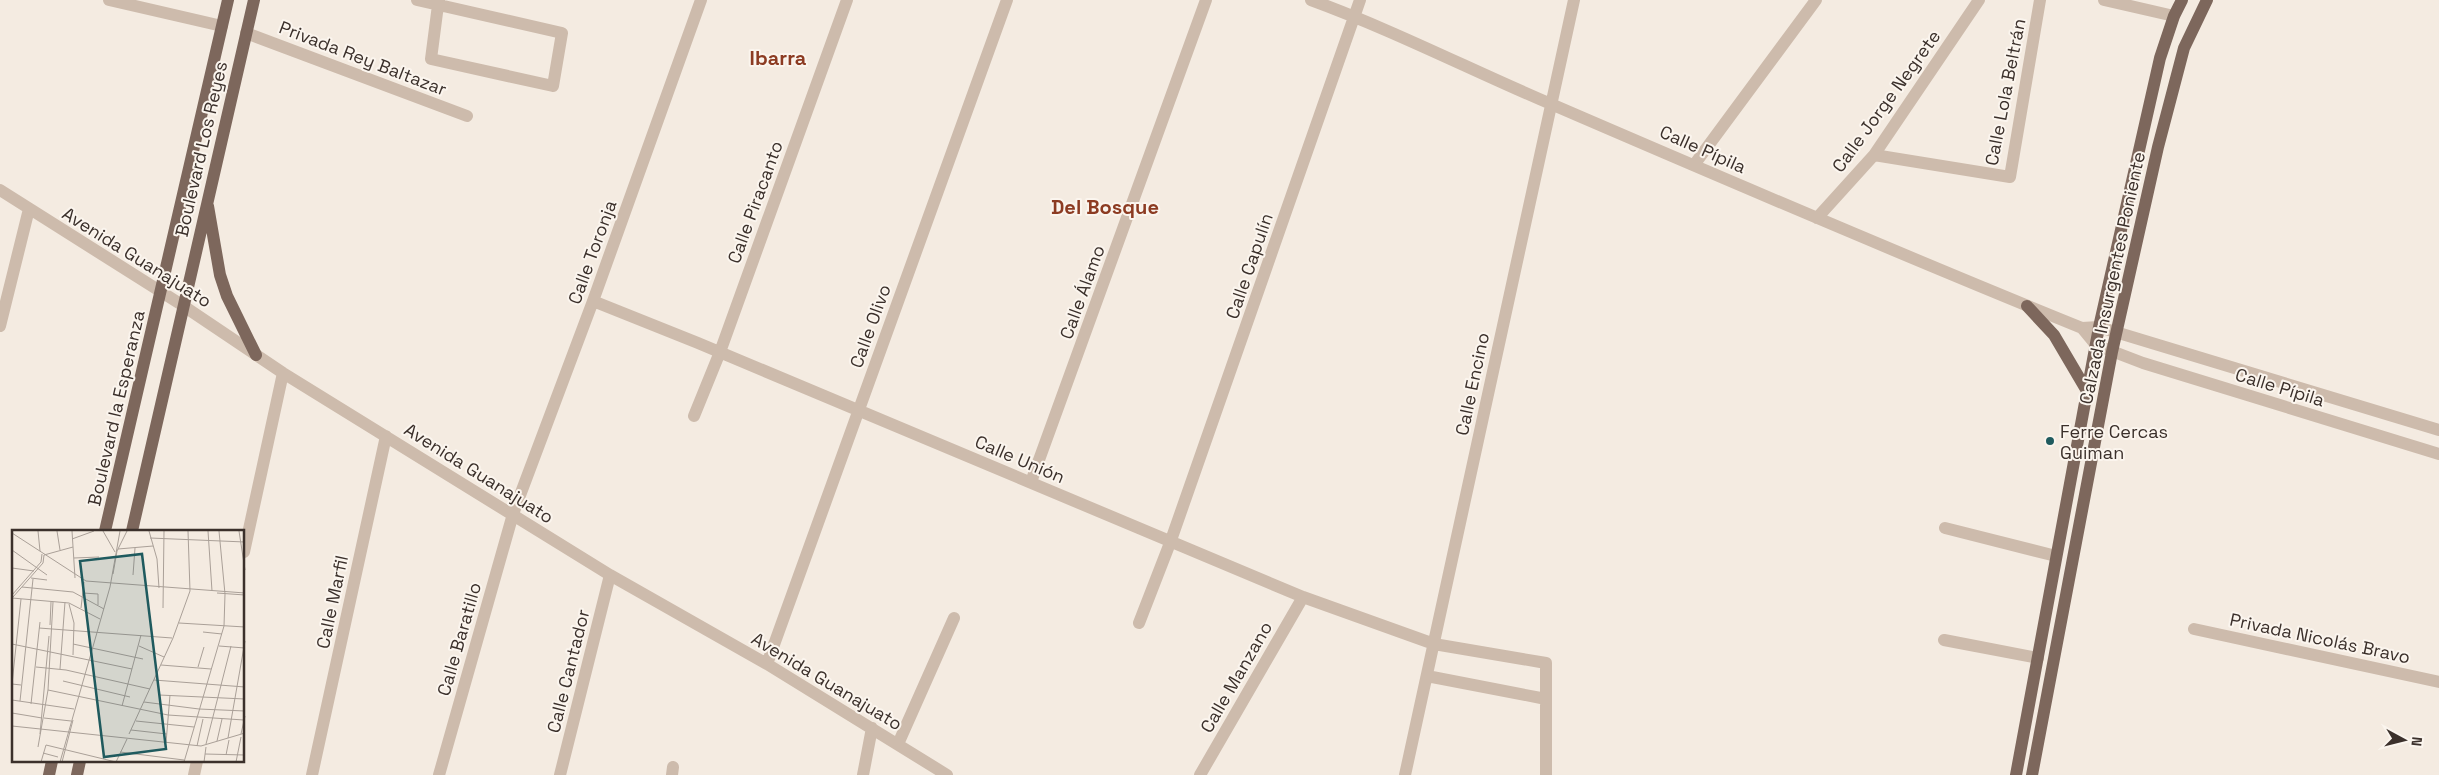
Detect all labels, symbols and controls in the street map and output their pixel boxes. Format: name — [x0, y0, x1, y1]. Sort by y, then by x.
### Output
street label: Privada Rey Baltazar — [276, 15, 450, 101]
street label: Calle Lola Beltrán — [1979, 16, 2031, 168]
street label: Calle Jorge Negrete — [1827, 25, 1945, 177]
district label: Ibarra — [750, 45, 807, 71]
street label: Boulevard Los Reyes — [170, 59, 232, 239]
street label: Calle Pípila — [1656, 120, 1750, 178]
street label: Calle Piracanto — [722, 138, 788, 266]
street label: Calzada Insurgentes Poniente — [2074, 150, 2150, 406]
district label: Del Bosque — [1051, 194, 1159, 220]
street label: Calle Toronja — [563, 197, 621, 307]
street label: Avenida Guanajuato — [58, 202, 216, 312]
street label: Calle Capulín — [1220, 210, 1278, 322]
street label: Calle Álamo — [1054, 242, 1110, 342]
street label: Calle Olivo — [844, 281, 896, 371]
street label: Boulevard la Esperanza — [82, 308, 150, 508]
street label: Calle Encino — [1450, 330, 1494, 438]
street label: Calle Pípila — [2233, 363, 2327, 411]
street label: Avenida Guanajuato — [400, 418, 558, 528]
place label: Ferre Cercas Guiman — [2060, 420, 2168, 464]
street label: Calle Unión — [972, 430, 1068, 488]
marker: Ferre Cercas Guiman — [2044, 435, 2056, 447]
inset map — [12, 530, 245, 762]
street label: Calle Marfil — [311, 553, 353, 651]
street label: Calle Baratillo — [432, 580, 486, 698]
street label: Calle Cantador — [542, 607, 595, 735]
street label: Privada Nicolás Bravo — [2228, 608, 2412, 668]
street label: Calle Manzano — [1195, 617, 1277, 737]
street label: Avenida Guanajuato — [747, 627, 907, 735]
north arrow — [2379, 715, 2429, 765]
text: N — [2407, 736, 2426, 747]

